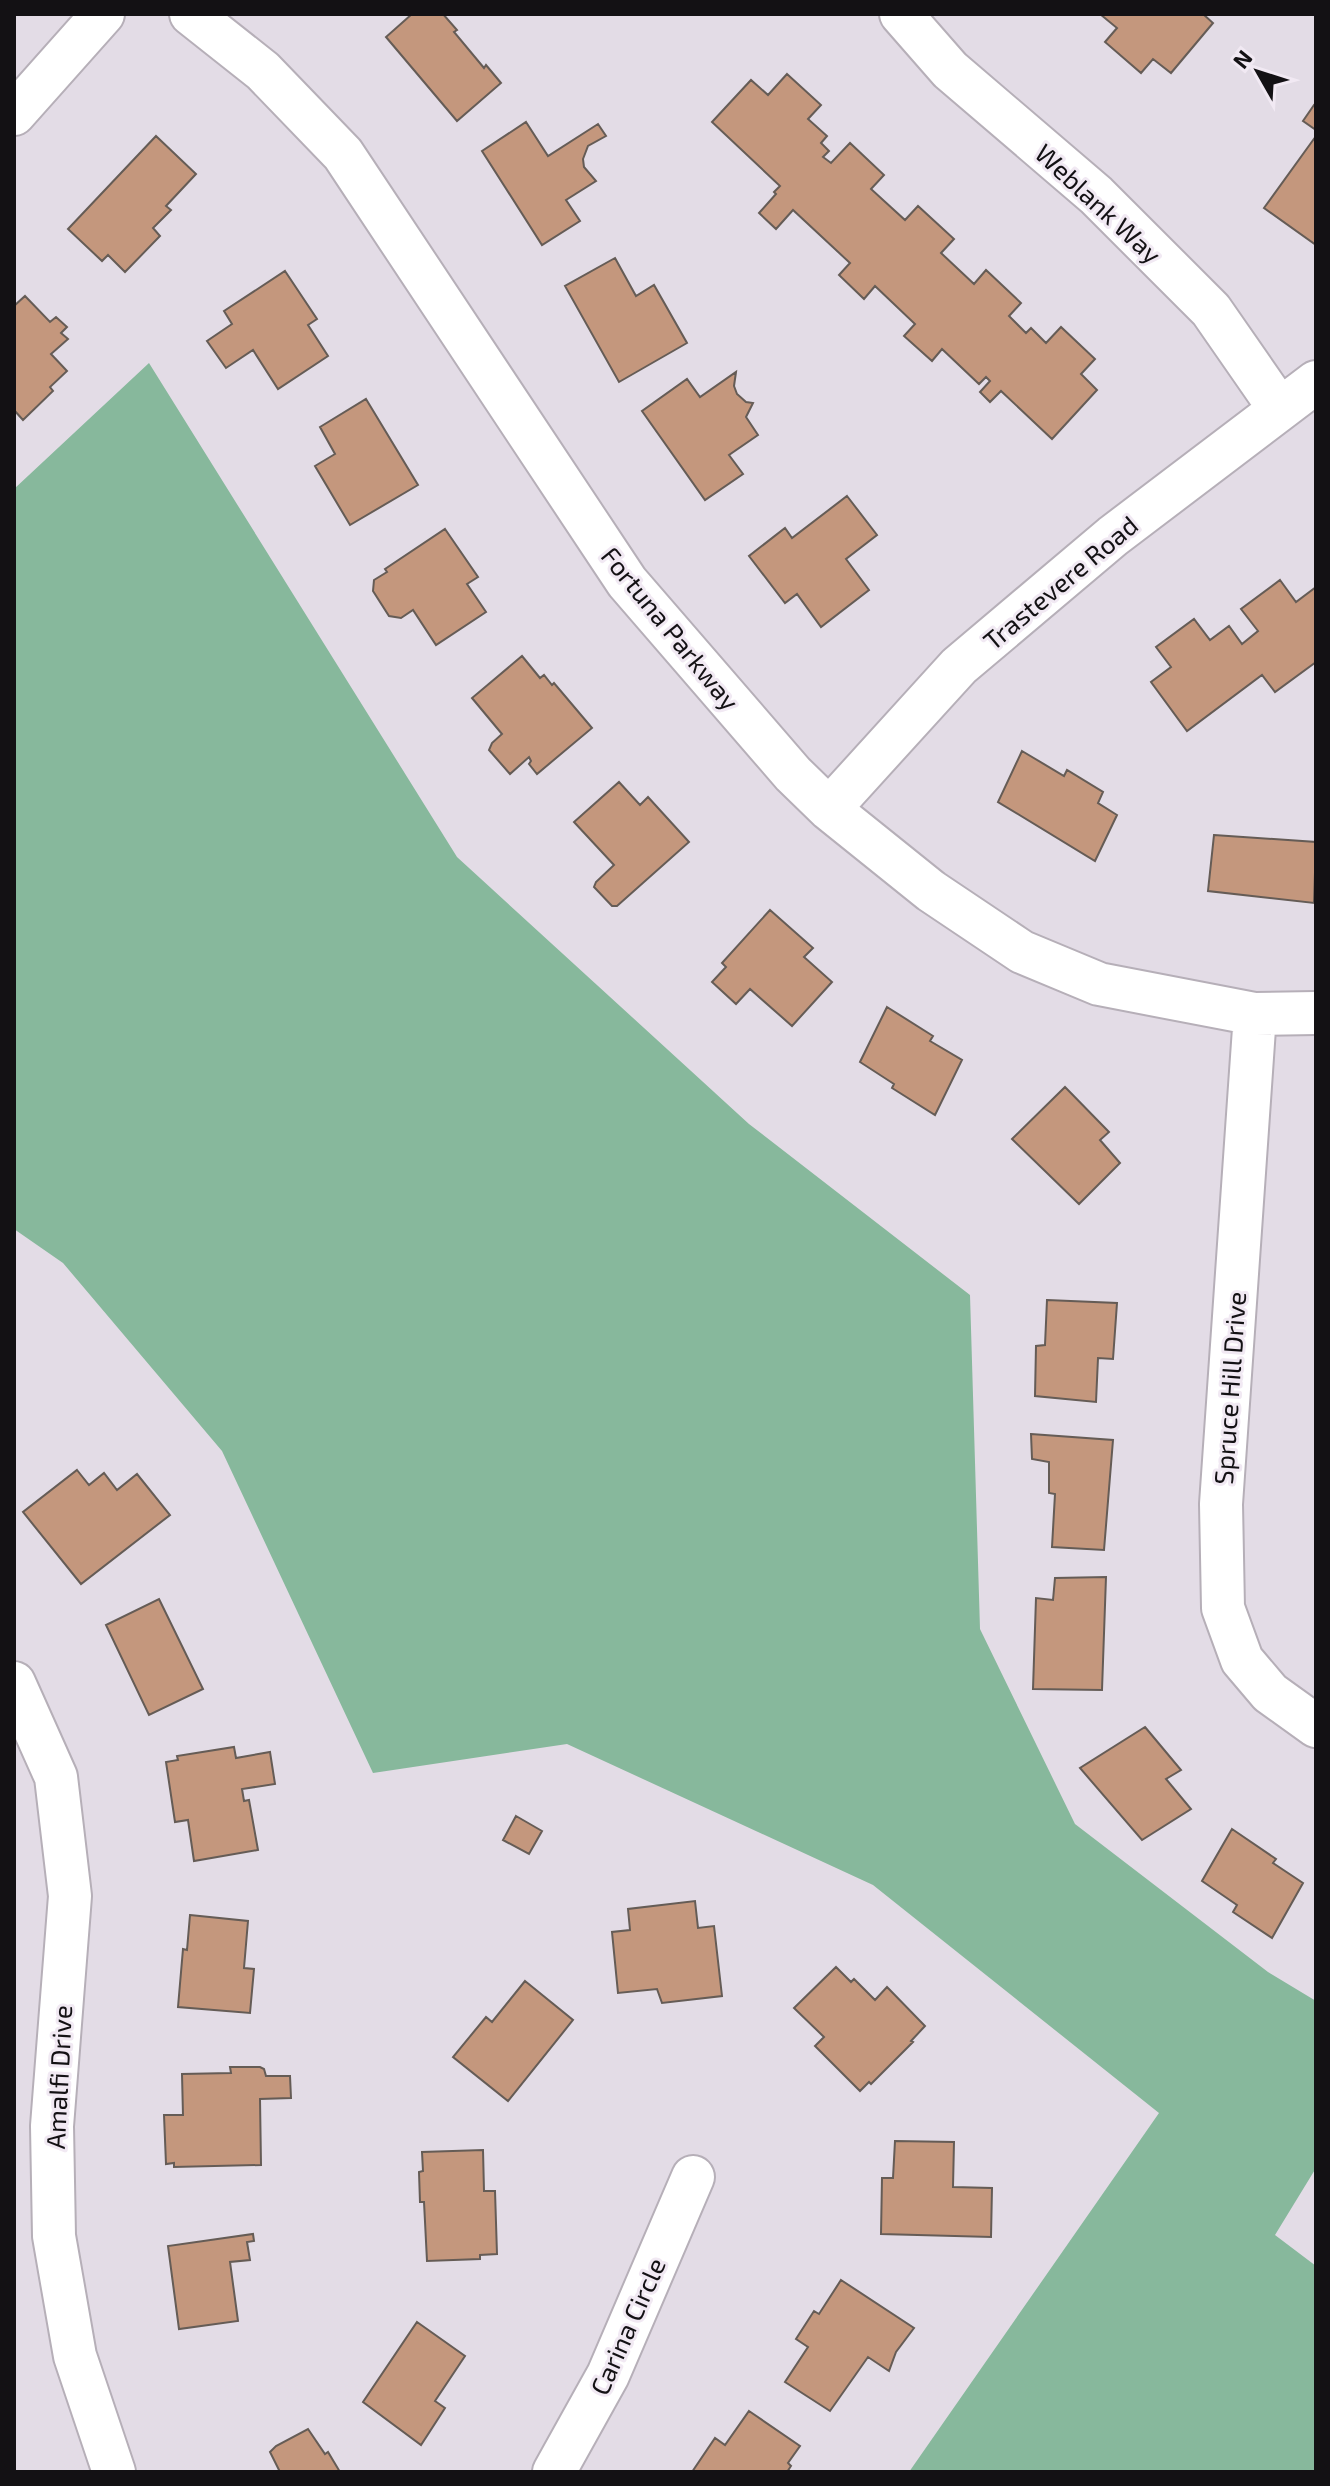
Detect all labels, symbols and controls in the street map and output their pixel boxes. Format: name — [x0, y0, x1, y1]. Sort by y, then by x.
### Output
north arrow — [1218, 32, 1298, 112]
text: N — [1227, 44, 1257, 73]
street label: Weblank Way — [1030, 137, 1169, 269]
street label: Trastevere Road — [977, 509, 1143, 655]
street label: Fortuna Parkway — [596, 540, 747, 716]
street label: Spruce Hill Drive — [1207, 1290, 1251, 1486]
street label: Amalfi Drive — [39, 2004, 77, 2150]
street label: Carina Circle — [583, 2253, 671, 2399]

